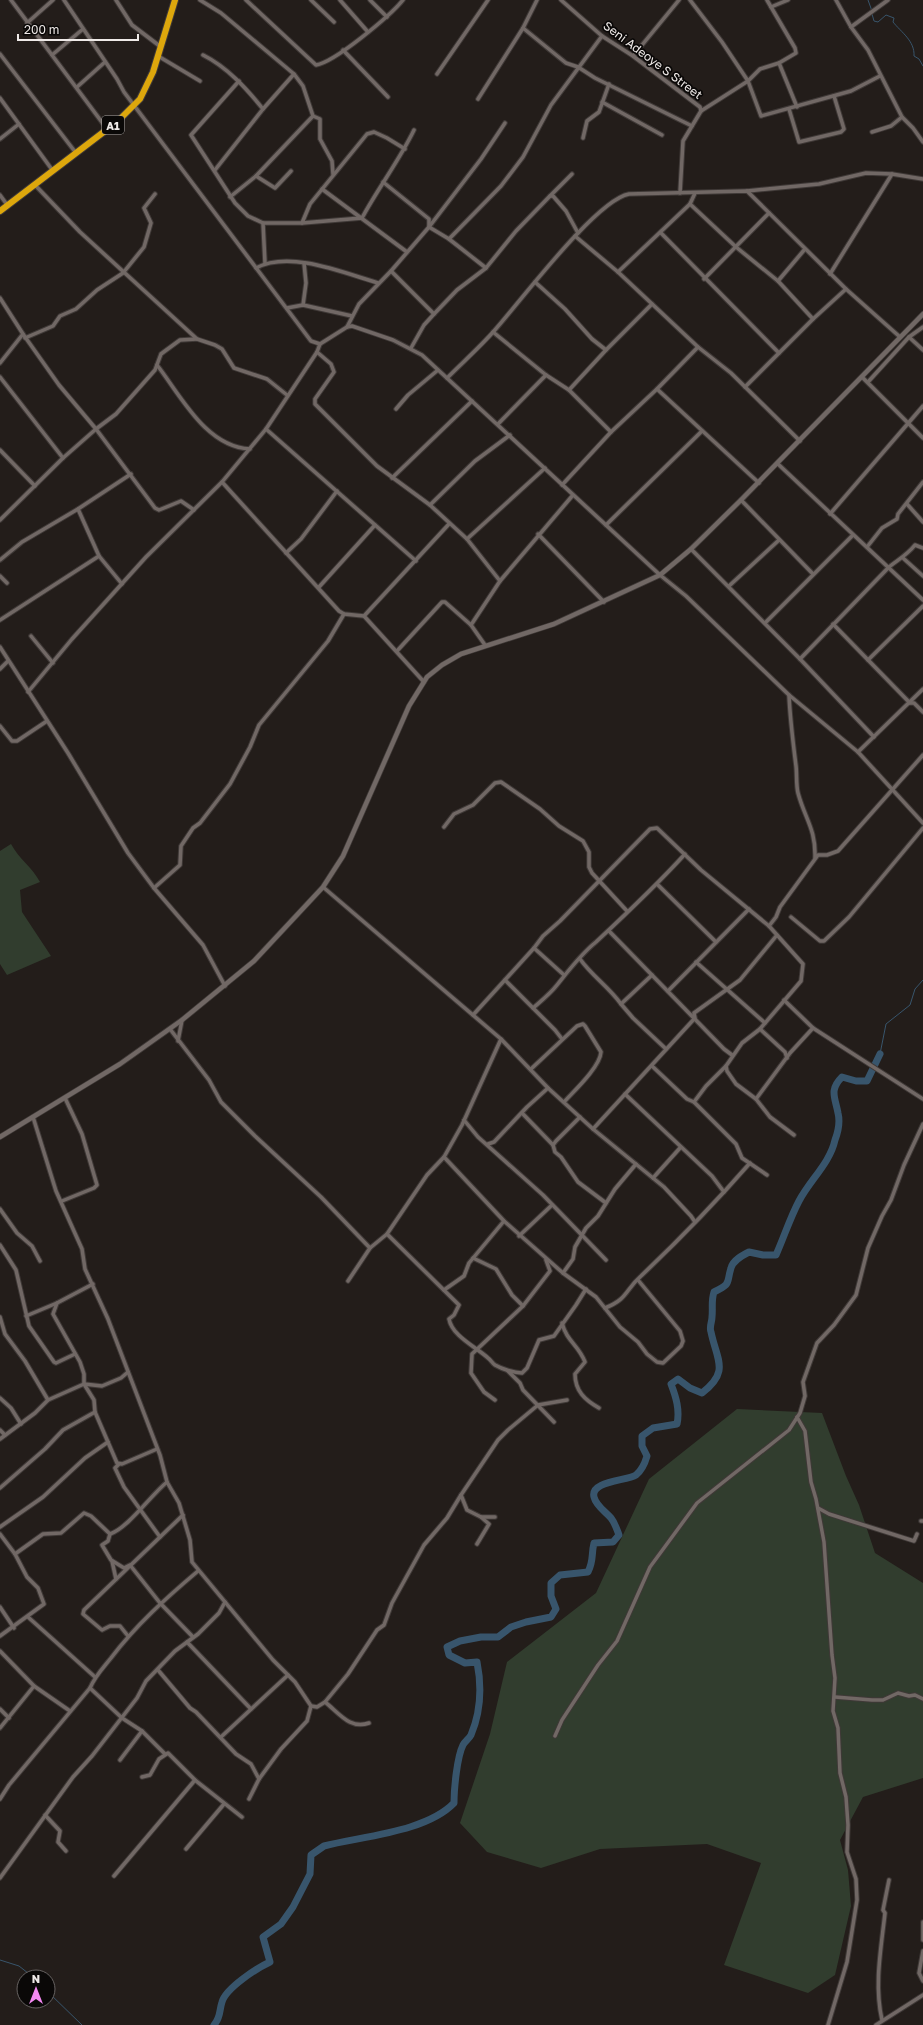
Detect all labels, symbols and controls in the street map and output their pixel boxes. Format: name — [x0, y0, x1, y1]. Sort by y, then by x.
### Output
scale bar — [18, 16, 138, 42]
street label: Seni Adeoye S Street — [601, 18, 706, 102]
text: 200 m — [24, 22, 59, 37]
road number: A1 — [102, 116, 124, 134]
north arrow — [16, 1969, 56, 2009]
text: N — [32, 1972, 40, 1985]

